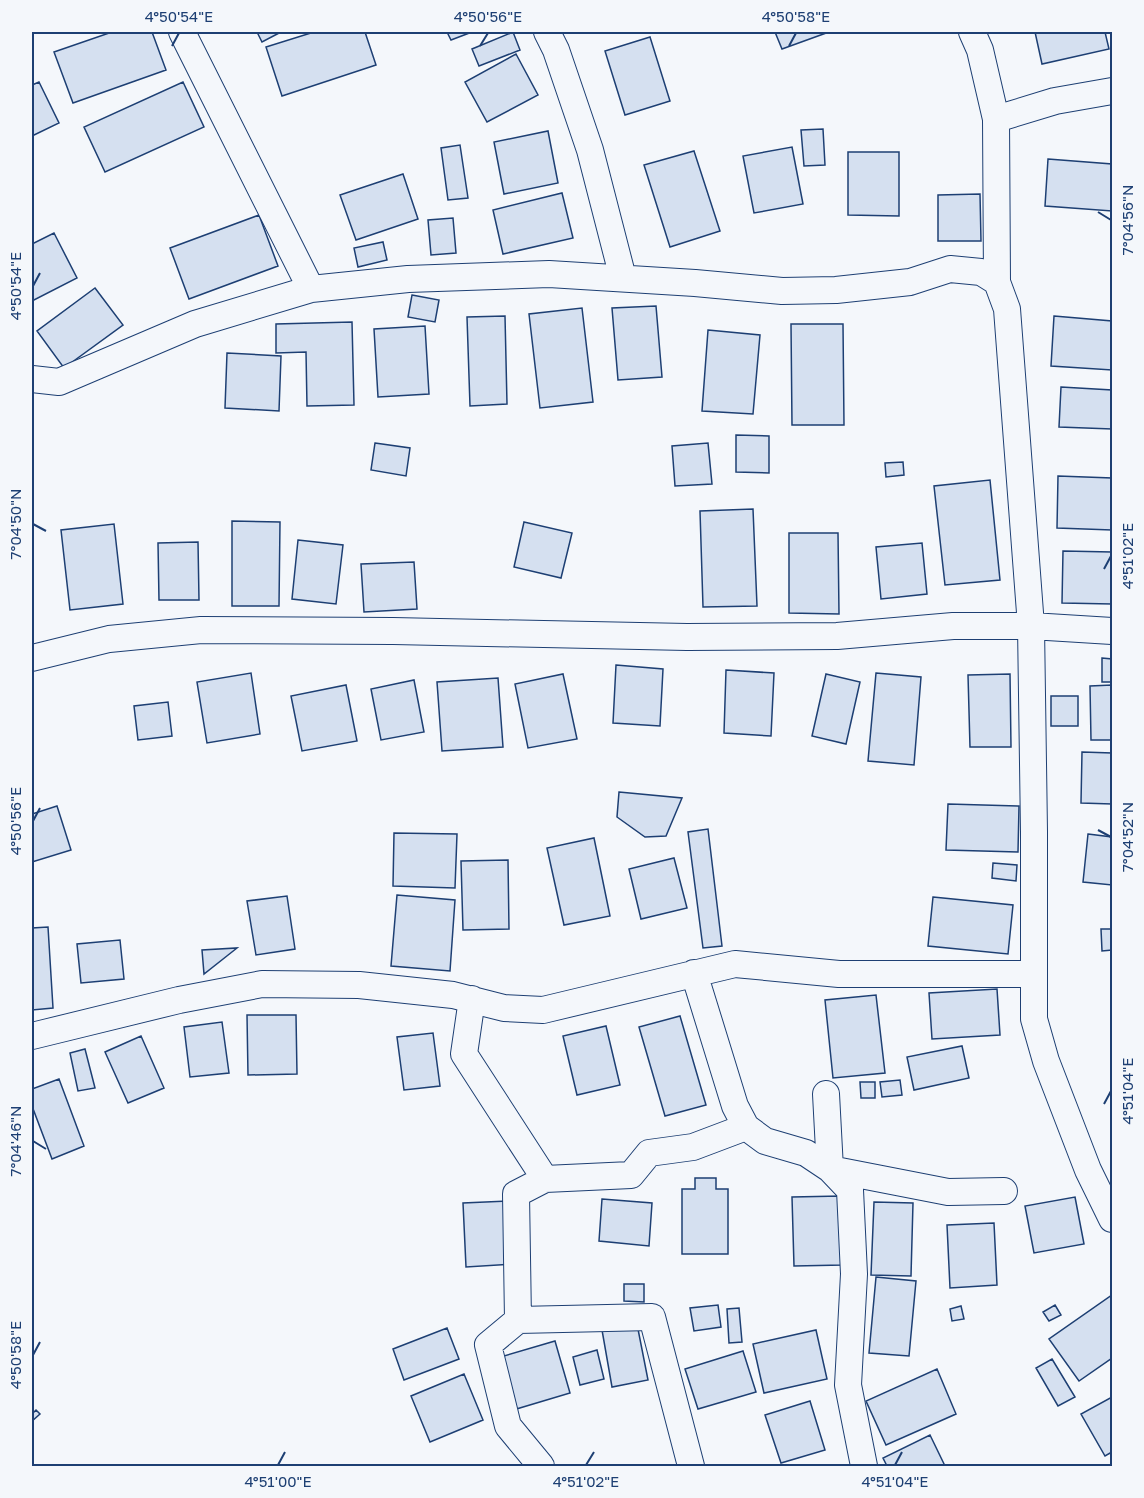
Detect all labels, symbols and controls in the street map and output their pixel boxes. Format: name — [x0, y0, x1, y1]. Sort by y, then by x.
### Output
text: 4°50'54"E — [145, 7, 213, 25]
text: 4°50'56"E — [454, 7, 522, 25]
text: 4°50'58"E — [762, 7, 830, 25]
text: 7°04'56"N — [1118, 185, 1136, 255]
text: 4°50'54"E — [6, 252, 24, 320]
text: 7°04'50"N — [6, 489, 24, 559]
text: 4°51'02"E — [1118, 523, 1136, 589]
text: 4°50'56"E — [6, 787, 24, 855]
text: 7°04'52"N — [1118, 802, 1136, 872]
text: 4°51'04"E — [1118, 1058, 1136, 1124]
text: 7°04'46"N — [6, 1105, 24, 1177]
text: 4°50'58"E — [6, 1321, 24, 1389]
text: 4°51'00"E — [244, 1472, 312, 1490]
text: 4°51'02"E — [553, 1472, 619, 1490]
text: 4°51'04"E — [862, 1472, 928, 1490]

